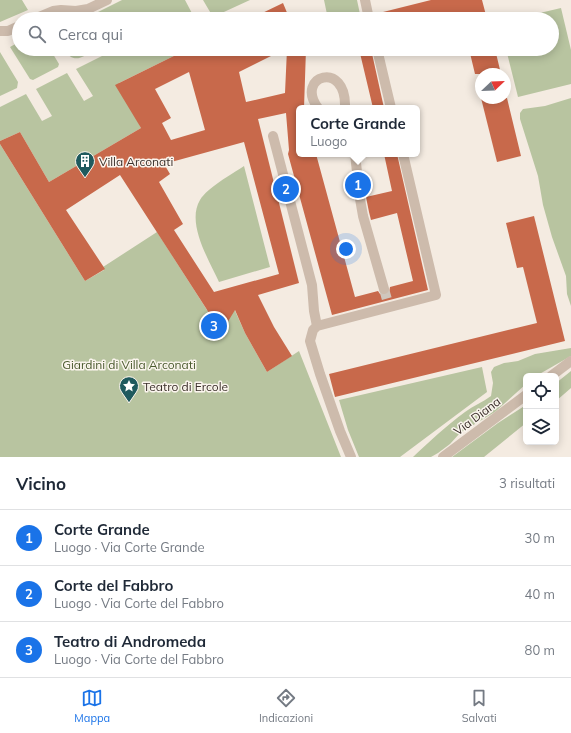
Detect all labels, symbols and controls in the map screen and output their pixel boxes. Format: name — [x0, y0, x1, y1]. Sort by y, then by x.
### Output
search box — [12, 12, 559, 56]
icon: search — [26, 23, 48, 45]
text: Cerca qui — [58, 25, 123, 44]
north arrow — [475, 68, 511, 104]
popup — [296, 105, 420, 157]
text: Corte Grande — [310, 114, 406, 133]
text: Luogo — [310, 133, 347, 149]
building icon: Villa Arconati — [74, 150, 96, 178]
place label: Villa Arconati — [99, 154, 173, 169]
pin: 1 — [345, 170, 371, 200]
pin: 2 — [273, 174, 299, 204]
your location — [336, 239, 356, 259]
pin: 3 — [201, 311, 227, 341]
park label: Giardini di Villa Arconati — [62, 357, 196, 372]
map controls — [523, 373, 559, 445]
button: locate — [523, 373, 559, 409]
place icon: Teatro di Ercole — [118, 375, 140, 403]
place label: Teatro di Ercole — [143, 379, 228, 394]
street label: Via Diana — [451, 394, 503, 438]
button: layers — [523, 409, 559, 445]
text: Vicino — [16, 473, 66, 494]
text: 3 risultati — [499, 475, 555, 491]
text: Corte Grande — [54, 520, 150, 539]
text: 1 — [25, 530, 33, 546]
text: 30 m — [525, 530, 555, 546]
text: Luogo · Via Corte Grande — [54, 539, 205, 555]
text: Corte del Fabbro — [54, 576, 173, 595]
text: 2 — [25, 586, 33, 602]
text: 40 m — [525, 586, 555, 602]
text: Luogo · Via Corte del Fabbro — [54, 595, 224, 611]
text: Teatro di Andromeda — [54, 632, 206, 651]
text: 3 — [25, 642, 33, 658]
text: 80 m — [525, 642, 555, 658]
text: Luogo · Via Corte del Fabbro — [54, 651, 224, 667]
tab: Mappa — [74, 687, 110, 725]
tab: Indicazioni — [259, 687, 313, 725]
tab: Salvati — [462, 687, 497, 725]

